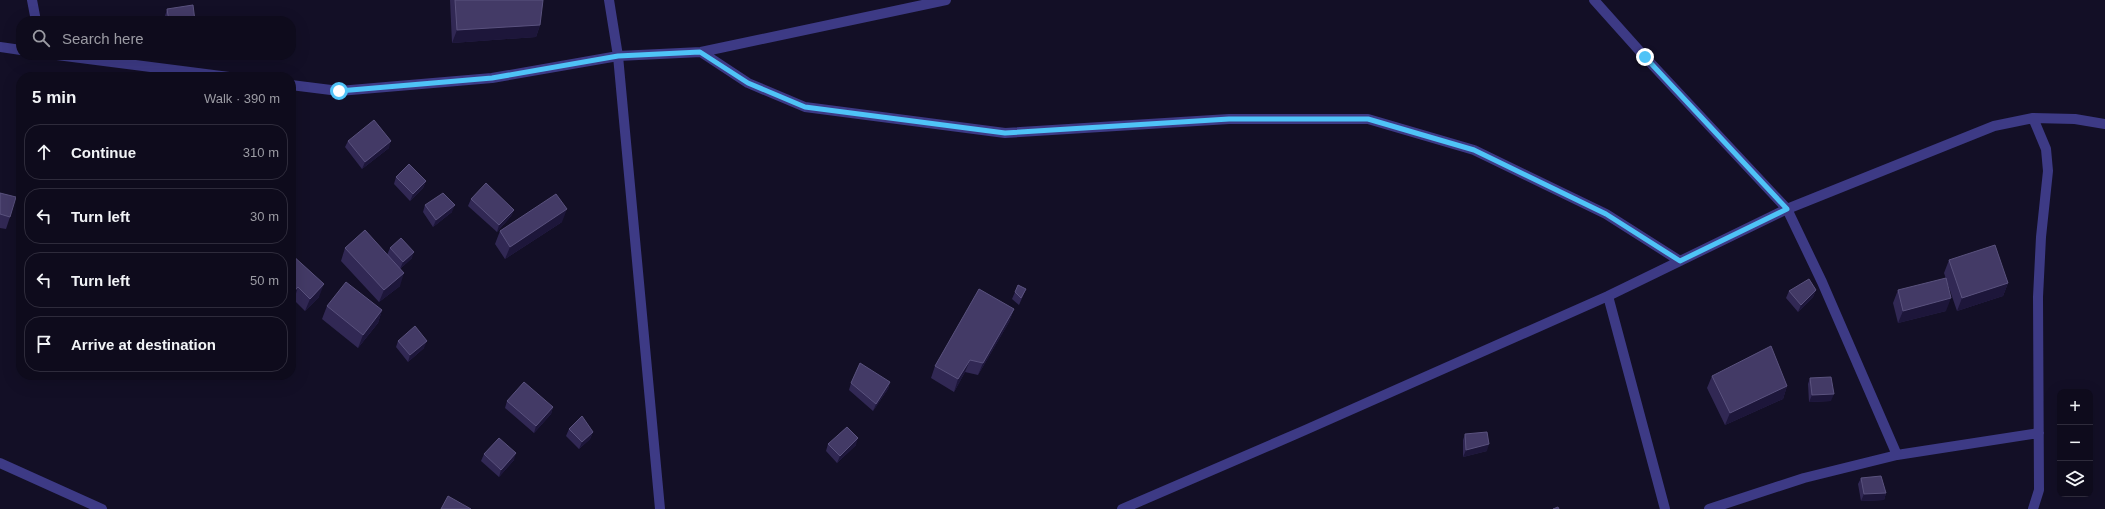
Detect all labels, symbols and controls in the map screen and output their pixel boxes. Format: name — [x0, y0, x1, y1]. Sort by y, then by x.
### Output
search box — [16, 16, 296, 60]
icon: search — [30, 27, 52, 49]
text: Search here — [62, 30, 144, 47]
route end — [1636, 48, 1654, 66]
route start — [330, 82, 348, 100]
text: 5 min — [32, 88, 76, 107]
text: Walk · 390 m — [204, 91, 280, 106]
icon: ahead — [33, 141, 55, 163]
text: Continue — [71, 144, 136, 161]
text: 310 m — [243, 145, 279, 160]
icon: left — [33, 205, 55, 227]
text: Turn left — [71, 208, 130, 225]
text: 30 m — [250, 209, 279, 224]
icon: left — [33, 269, 55, 291]
text: Turn left — [71, 272, 130, 289]
text: 50 m — [250, 273, 279, 288]
icon: arrive — [33, 333, 55, 355]
text: Arrive at destination — [71, 336, 216, 353]
map controls — [2057, 389, 2093, 497]
button: + — [2057, 389, 2093, 425]
button: − — [2057, 425, 2093, 461]
button: layers — [2057, 461, 2093, 497]

